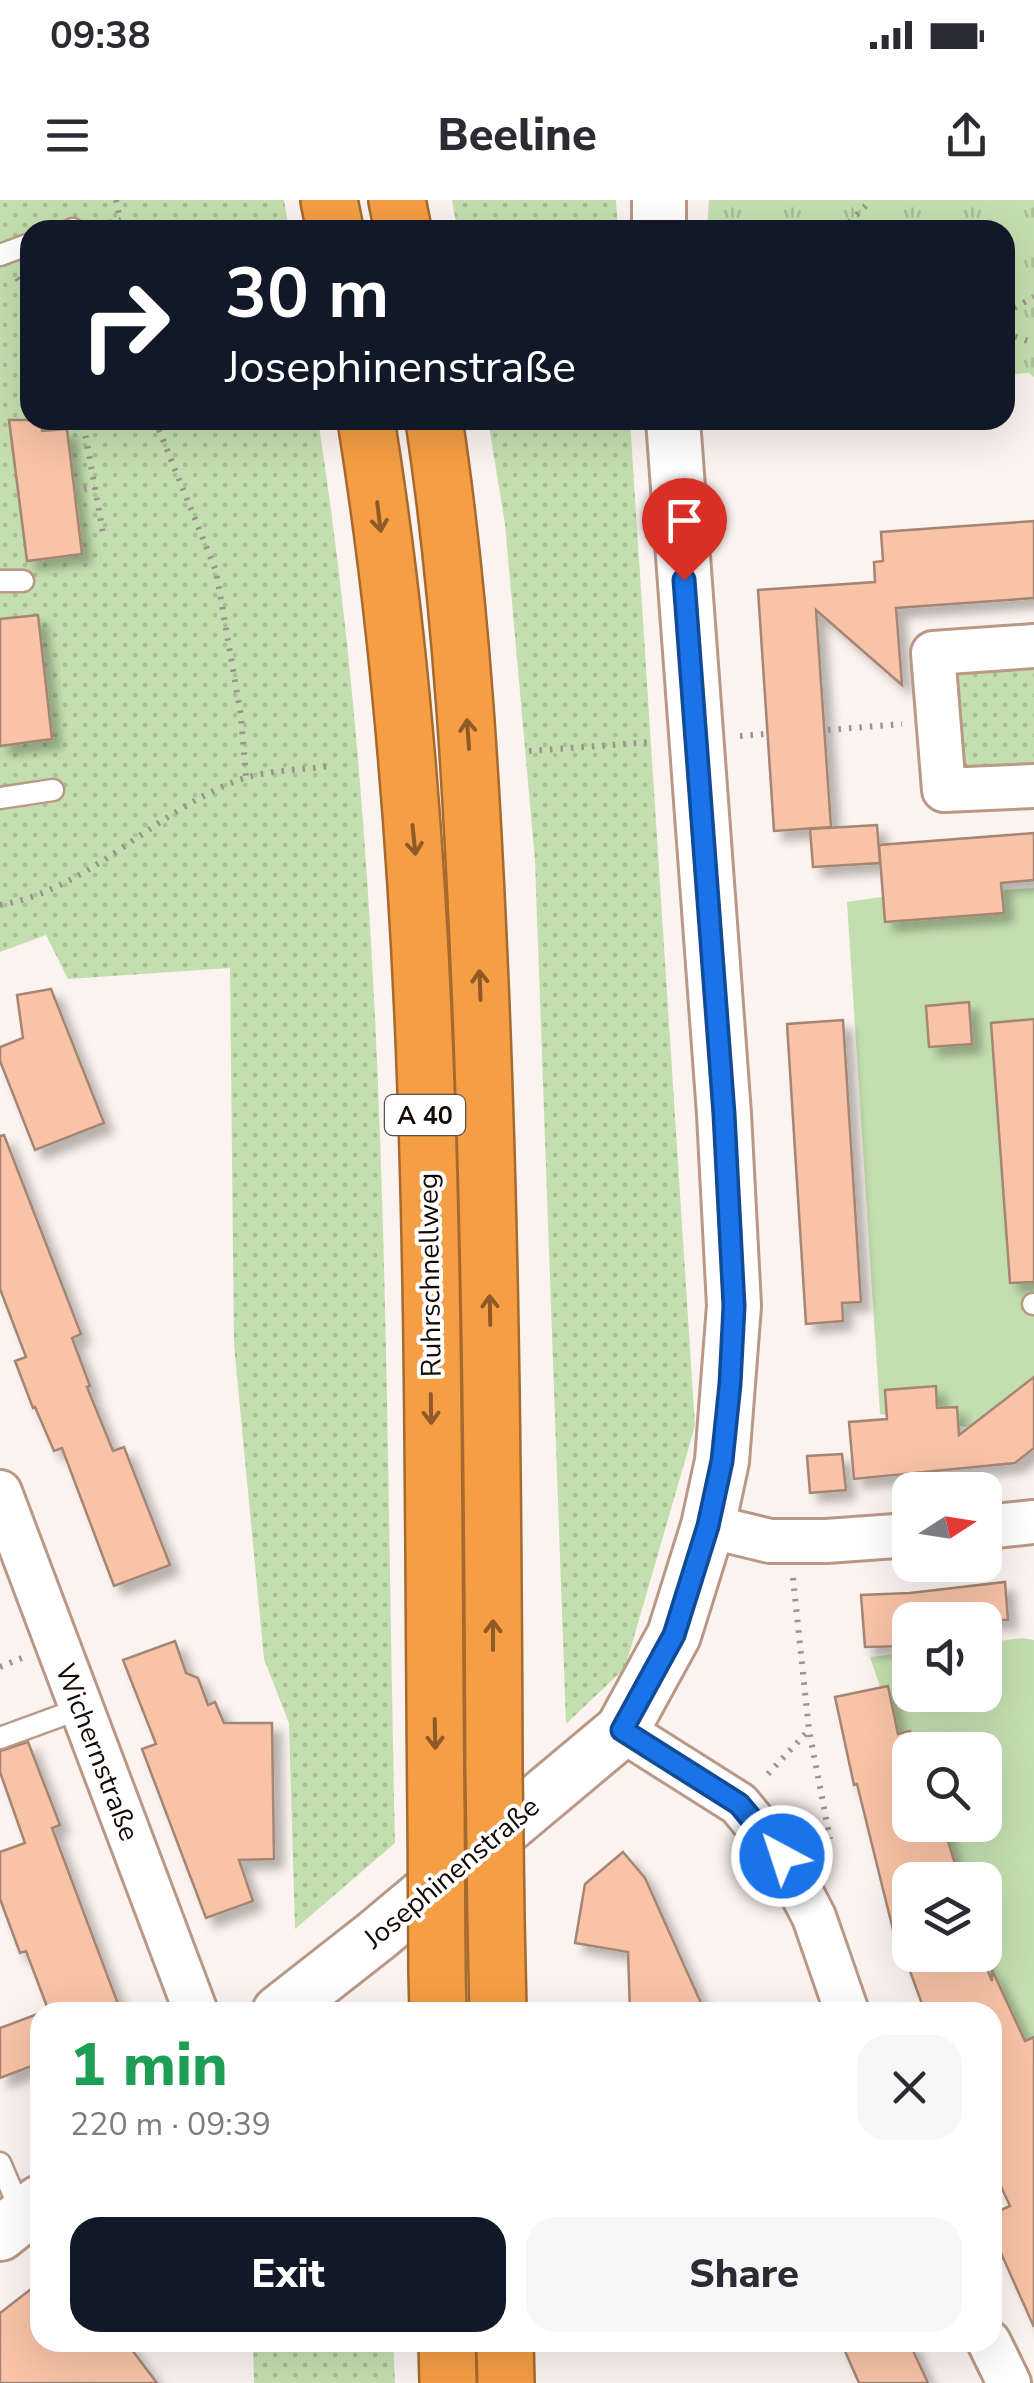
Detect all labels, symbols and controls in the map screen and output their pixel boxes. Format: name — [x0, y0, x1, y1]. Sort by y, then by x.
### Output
text: 09:38 — [50, 10, 151, 61]
text: Beeline — [437, 105, 597, 166]
icon: menu — [40, 108, 95, 163]
icon: share — [939, 108, 994, 163]
text: 30 m — [225, 246, 389, 342]
icon: right — [60, 260, 190, 390]
text: Josephinenstraße — [225, 337, 576, 398]
pin — [642, 478, 727, 581]
icon: arrive — [657, 493, 712, 548]
one-way arrow — [370, 500, 389, 532]
one-way arrow — [458, 718, 477, 751]
one-way arrow — [404, 823, 423, 855]
one-way arrow — [471, 970, 490, 1002]
road number: A 40 — [385, 1095, 465, 1135]
street label: Ruhrschnellweg — [409, 1173, 451, 1377]
one-way arrow — [480, 1295, 500, 1328]
one-way arrow — [422, 1392, 440, 1425]
north arrow — [892, 1472, 1002, 1582]
map controls — [892, 1472, 1002, 1972]
button: sound — [892, 1602, 1002, 1712]
one-way arrow — [484, 1620, 503, 1652]
street label: Wichernstraße — [46, 1658, 148, 1846]
one-way arrow — [426, 1718, 444, 1750]
button: search — [892, 1732, 1002, 1842]
street label: Josephinenstraße — [355, 1788, 548, 1958]
position arrow — [730, 1804, 834, 1908]
button: layers — [892, 1862, 1002, 1972]
text: 1 min — [70, 2024, 228, 2106]
button: close — [857, 2035, 962, 2140]
text: 220 m · 09:39 — [70, 2103, 271, 2146]
button: Exit — [70, 2217, 506, 2332]
button: Share — [526, 2217, 962, 2332]

